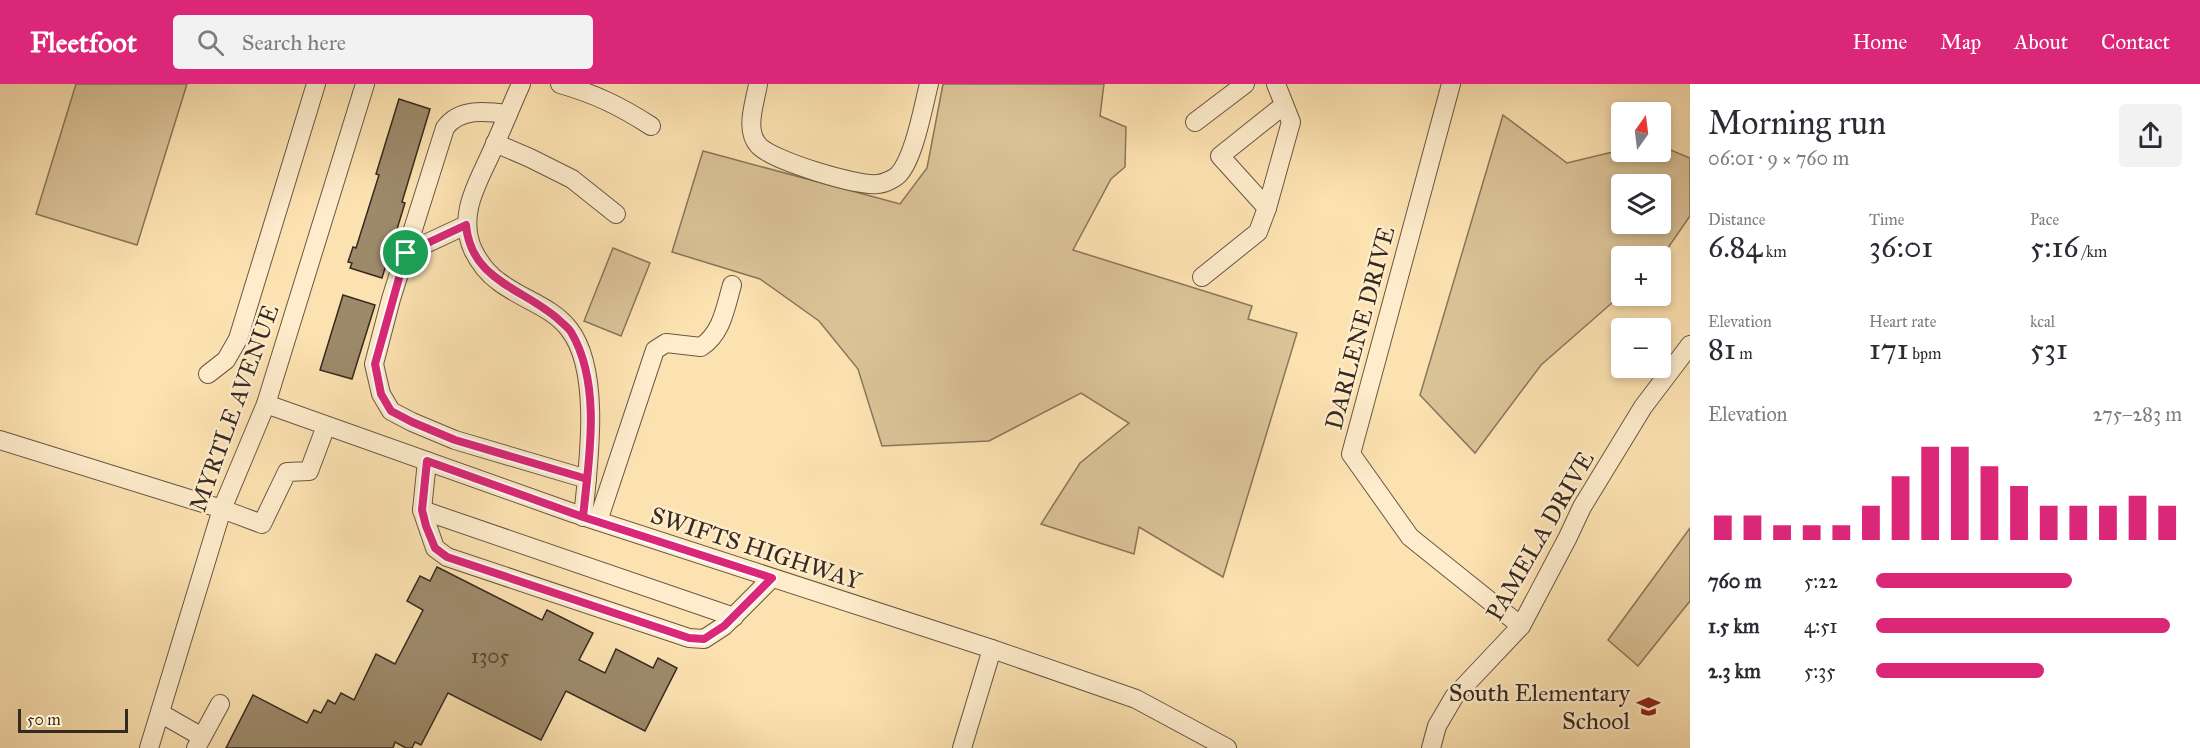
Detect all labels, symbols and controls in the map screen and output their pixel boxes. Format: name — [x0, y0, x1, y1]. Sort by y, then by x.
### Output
search box — [173, 15, 593, 69]
text: Fleetfoot — [30, 25, 137, 60]
icon: search — [194, 26, 227, 59]
text: Search here — [242, 29, 346, 56]
text: Home — [1852, 29, 1907, 55]
text: Map — [1940, 29, 1981, 55]
text: About — [2014, 29, 2068, 55]
text: Contact — [2101, 29, 2170, 55]
north arrow — [1611, 102, 1671, 162]
map controls — [1611, 102, 1671, 378]
text: Morning run — [1708, 103, 1886, 143]
button: share — [2119, 104, 2182, 167]
text: 06:01 · 9 × 760 m — [1708, 146, 1849, 170]
button: layers — [1611, 174, 1671, 234]
text: Distance — [1708, 210, 1765, 229]
text: Time — [1869, 210, 1904, 229]
text: Pace — [2030, 210, 2059, 229]
street label: DARLENE DRIVE — [1318, 223, 1402, 433]
pin — [380, 227, 431, 278]
text: 6.84 — [1708, 229, 1762, 265]
text: 36:01 — [1869, 229, 1933, 265]
text: 5:16 — [2030, 229, 2079, 265]
icon: arrive — [389, 236, 422, 269]
text: km — [1762, 242, 1787, 261]
text: /km — [2079, 242, 2107, 261]
button: + — [1611, 246, 1671, 306]
street label: MYRTLE AVENUE — [183, 300, 285, 516]
text: Elevation — [1708, 312, 1772, 331]
text: Heart rate — [1869, 312, 1936, 331]
text: kcal — [2030, 312, 2055, 331]
button: − — [1611, 318, 1671, 378]
text: 81 — [1708, 331, 1736, 367]
text: 171 — [1869, 331, 1909, 367]
text: 531 — [2030, 331, 2068, 367]
text: m — [1736, 344, 1753, 363]
text: bpm — [1909, 344, 1941, 363]
text: Elevation — [1708, 402, 1787, 426]
text: 275–283 m — [2093, 402, 2182, 426]
street label: PAMELA DRIVE — [1479, 446, 1601, 626]
street label: SWIFTS HIGHWAY — [647, 500, 866, 596]
text: 760 m — [1708, 569, 1762, 593]
text: 5:22 — [1804, 569, 1838, 593]
text: 1.5 km — [1708, 614, 1759, 638]
text: 4:51 — [1804, 614, 1837, 638]
house number: 1305 — [471, 643, 510, 669]
text: 2.3 km — [1708, 659, 1761, 683]
text: 5:35 — [1804, 659, 1836, 683]
place label: South Elementary School — [1449, 678, 1631, 736]
school or university icon: South Elementary School — [1635, 694, 1661, 720]
scale bar — [18, 706, 128, 734]
text: 50 m — [27, 710, 61, 729]

